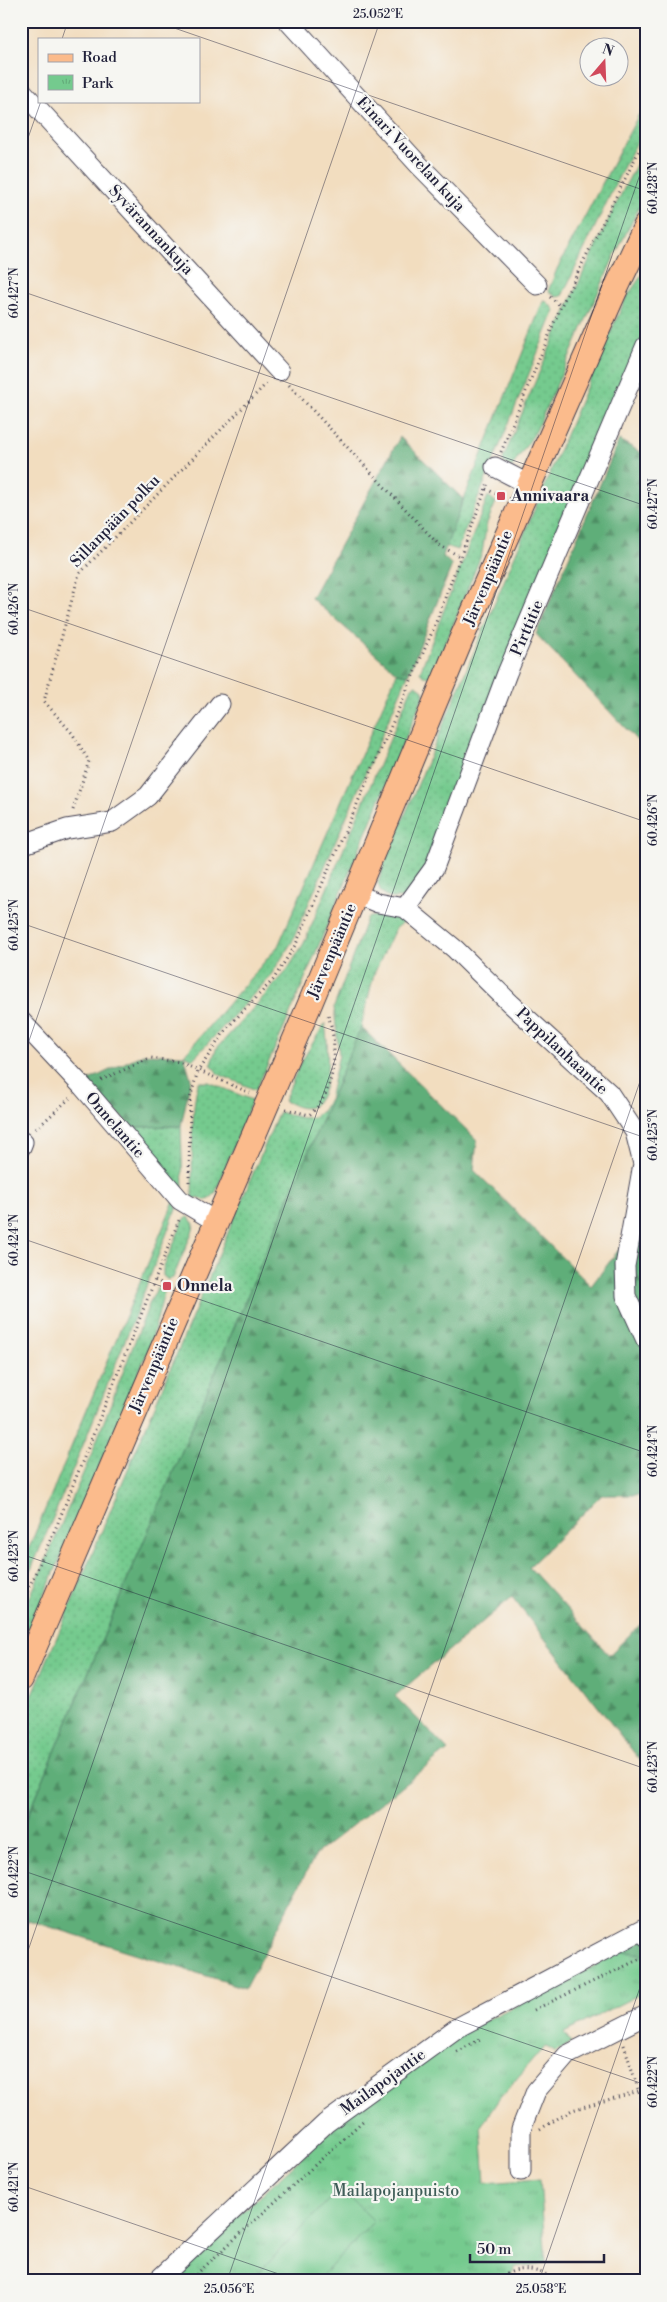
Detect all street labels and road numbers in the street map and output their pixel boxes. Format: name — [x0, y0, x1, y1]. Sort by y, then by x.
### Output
street label: Einari Vuorelan kuja — [352, 92, 470, 216]
street label: Syvärannankuja — [104, 181, 198, 280]
street label: Sillanpään polku — [66, 471, 164, 571]
street label: Järvenpääntie — [459, 527, 517, 630]
street label: Pirttitie — [506, 597, 548, 659]
street label: Järvenpääntie — [303, 900, 361, 1003]
street label: Pappilanhaantie — [512, 1003, 612, 1099]
street label: Onnelantie — [81, 1088, 149, 1162]
street label: Järvenpääntie — [125, 1314, 183, 1417]
street label: Mailapojantie — [336, 2044, 430, 2120]

